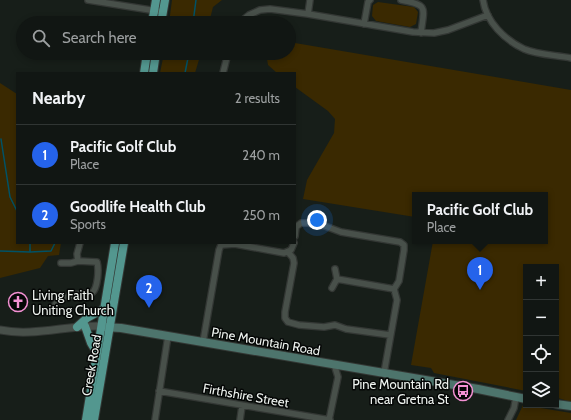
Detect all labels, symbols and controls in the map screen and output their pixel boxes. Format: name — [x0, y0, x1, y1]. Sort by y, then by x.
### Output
search box — [16, 16, 296, 60]
icon: search — [30, 27, 52, 49]
text: Search here — [62, 29, 137, 47]
text: Nearby — [32, 88, 85, 108]
text: 2 results — [235, 90, 280, 106]
text: Pacific Golf Club — [70, 138, 176, 156]
text: 1 — [43, 147, 47, 163]
text: 240 m — [242, 147, 280, 163]
text: Place — [70, 156, 99, 172]
popup — [412, 192, 548, 244]
text: Goodlife Health Club — [70, 198, 206, 216]
text: Pacific Golf Club — [427, 201, 533, 219]
text: 2 — [42, 207, 48, 223]
text: 250 m — [243, 207, 280, 223]
your location — [307, 210, 327, 230]
text: Sports — [70, 216, 106, 232]
text: Place — [427, 219, 456, 235]
pin: 1 — [467, 257, 493, 290]
map controls — [523, 264, 559, 408]
button: + — [523, 264, 559, 300]
pin: 2 — [136, 275, 162, 308]
place label: Living Faith Uniting Church — [32, 287, 114, 318]
church icon: Living Faith Uniting Church — [7, 291, 29, 313]
button: − — [523, 300, 559, 336]
street label: Pine Mountain Road — [210, 324, 322, 358]
street label: Creek Road — [78, 333, 104, 397]
button: locate — [523, 336, 559, 372]
button: layers — [523, 372, 559, 408]
place label: Pine Mountain Rd near Gretna St — [352, 376, 450, 407]
street label: Firthshire Street — [202, 380, 291, 411]
bus stop icon: Pine Mountain Rd near Gretna St — [452, 380, 474, 402]

